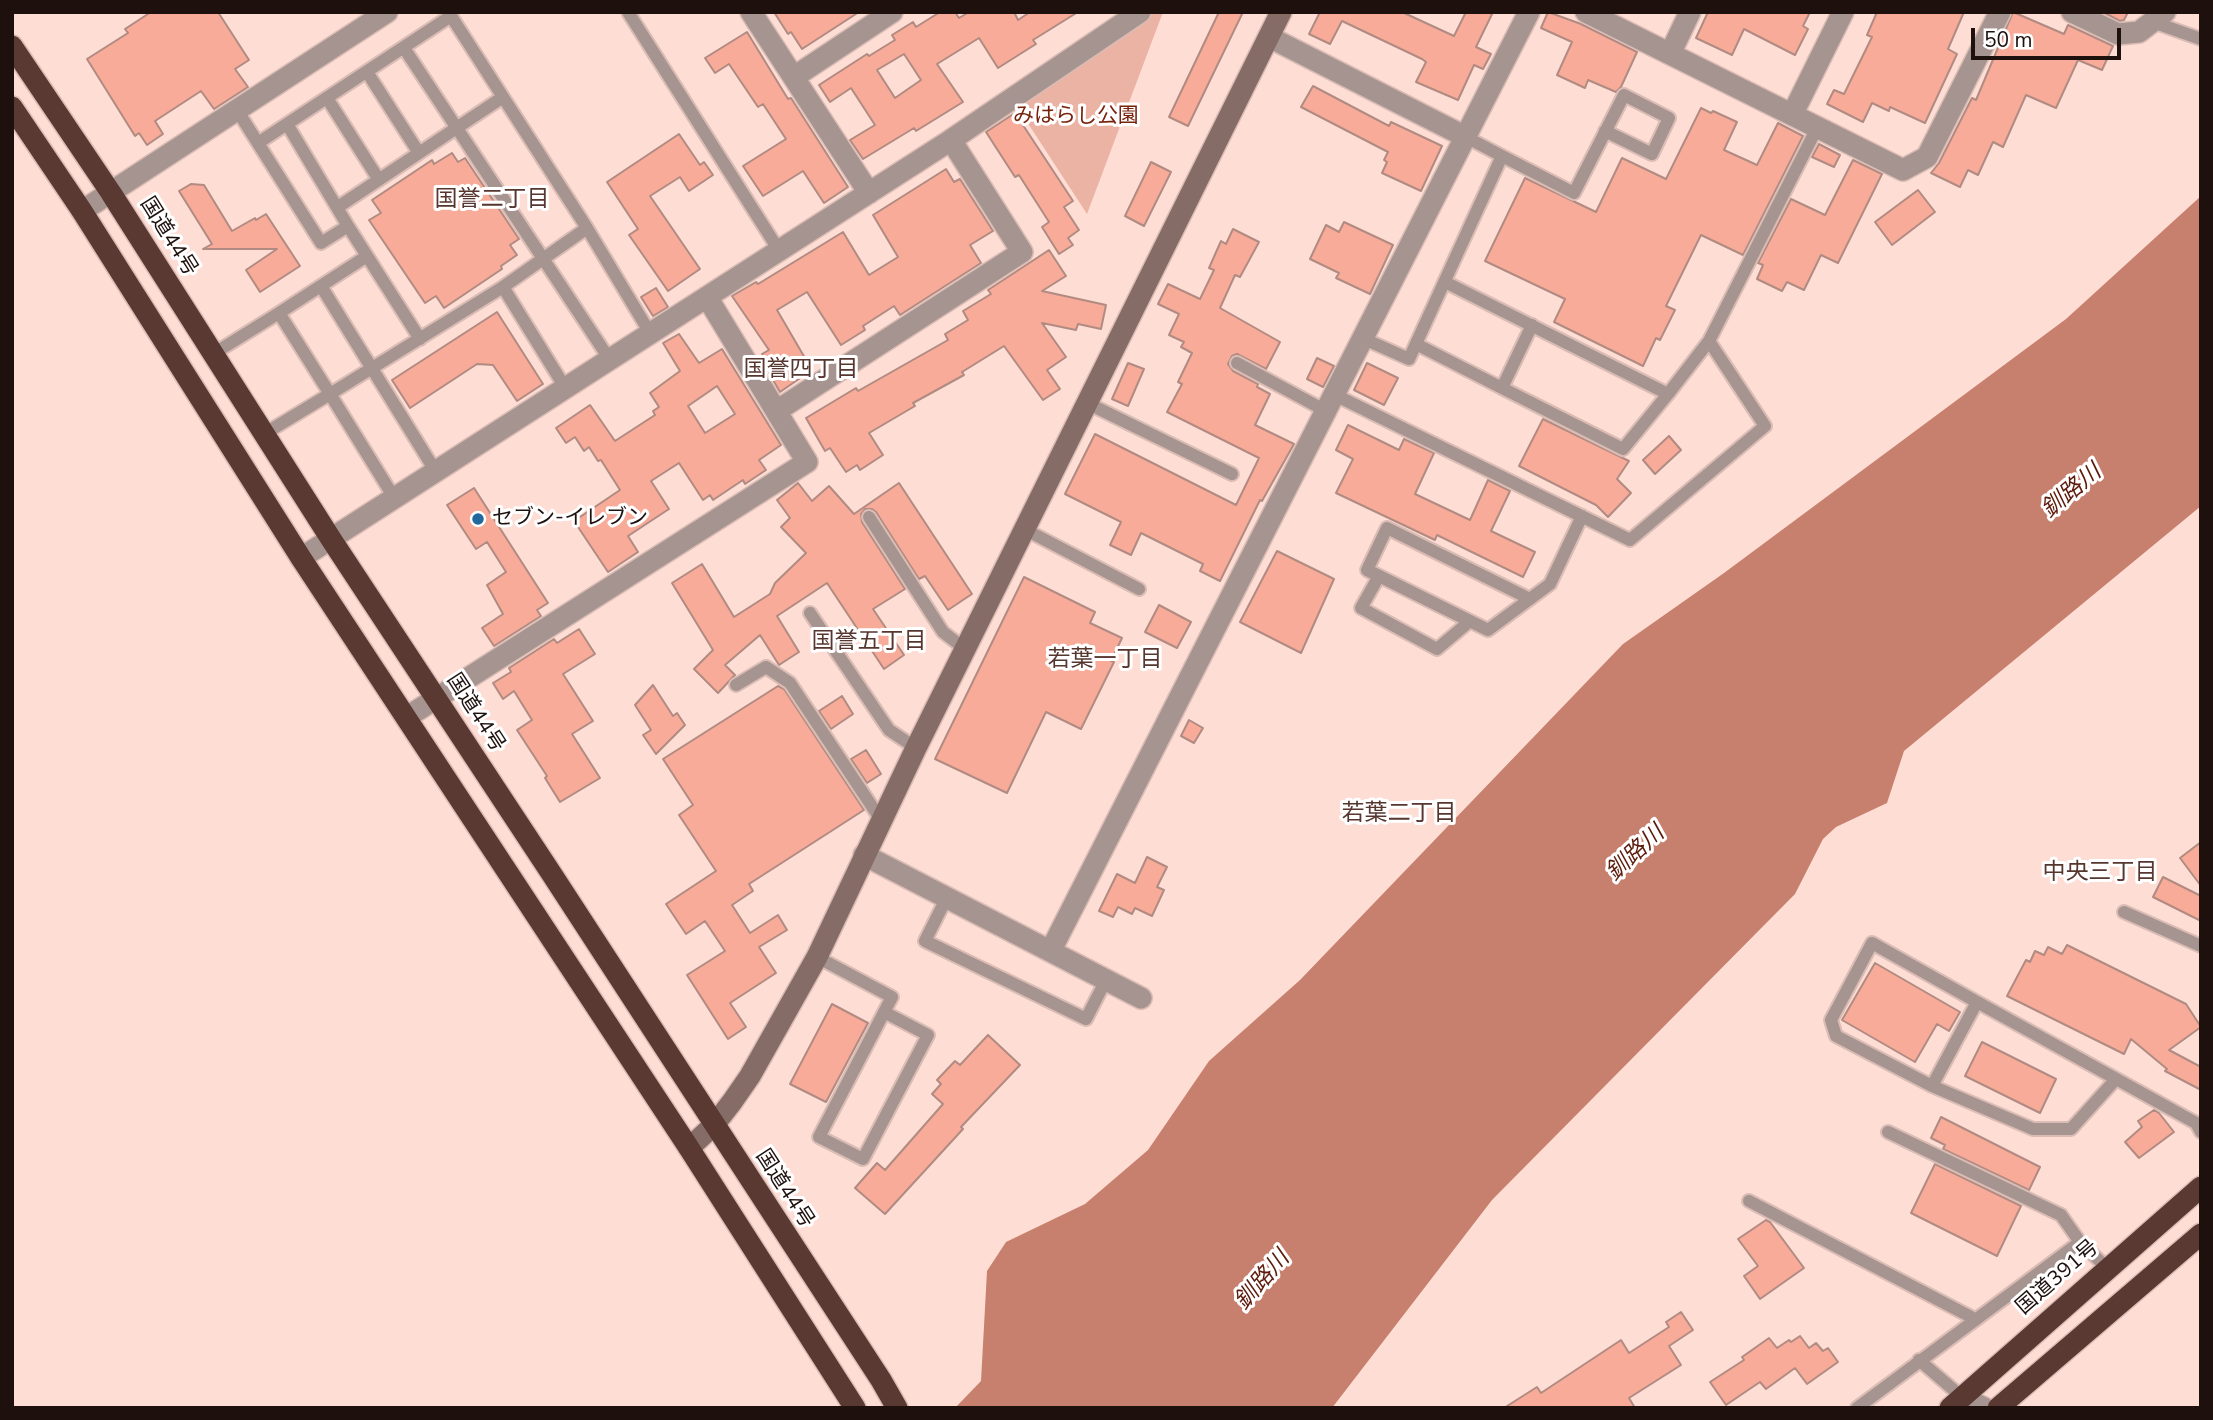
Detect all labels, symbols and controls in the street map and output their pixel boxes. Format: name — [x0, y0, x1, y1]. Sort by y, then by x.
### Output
scale bar — [1975, 14, 2126, 58]
text: 50 m — [1984, 26, 2033, 54]
park label: みはらし公園 — [1013, 104, 1139, 130]
district label: 国誉二丁目 — [435, 186, 549, 214]
street label: 国道44号 — [134, 193, 202, 281]
district label: 国誉四丁目 — [744, 356, 858, 384]
water label: 釧路川 — [2037, 459, 2107, 525]
place label: セブン-イレブン — [492, 506, 648, 532]
marker: セブン-イレブン — [470, 511, 486, 527]
district label: 国誉五丁目 — [812, 628, 926, 656]
district label: 若葉一丁目 — [1048, 646, 1162, 674]
street label: 国道44号 — [440, 669, 510, 757]
district label: 若葉二丁目 — [1342, 800, 1456, 828]
water label: 釧路川 — [1601, 820, 1671, 888]
district label: 中央三丁目 — [2043, 859, 2157, 887]
street label: 国道44号 — [749, 1145, 819, 1233]
street label: 国道391号 — [2012, 1235, 2104, 1321]
water label: 釧路川 — [1230, 1246, 1296, 1316]

